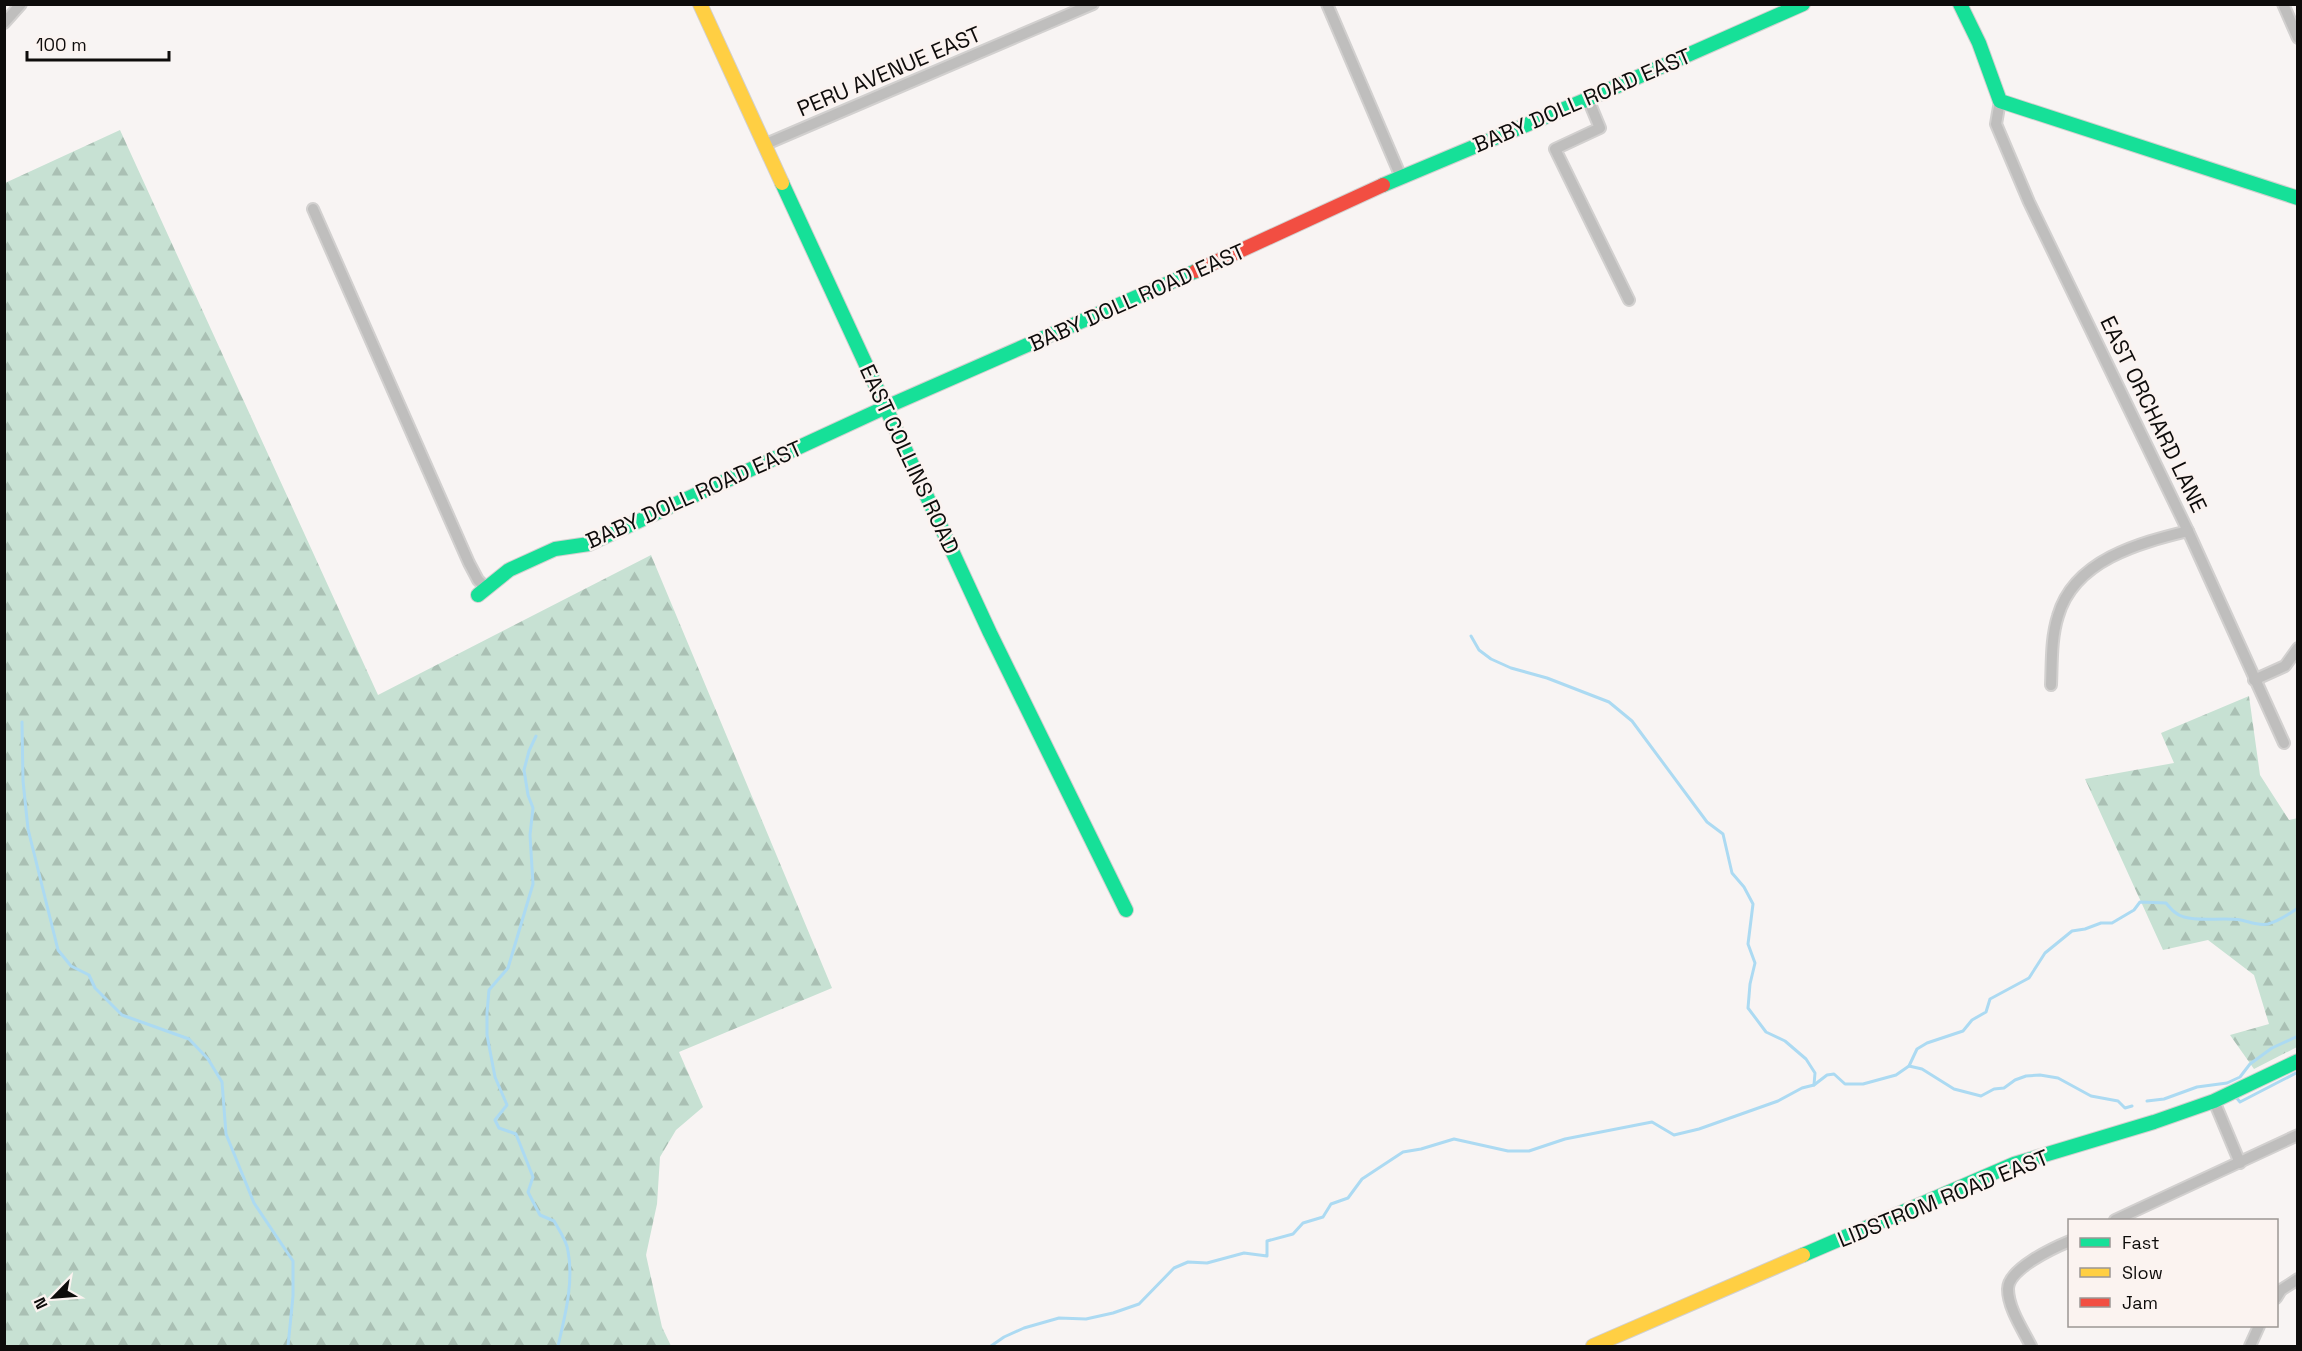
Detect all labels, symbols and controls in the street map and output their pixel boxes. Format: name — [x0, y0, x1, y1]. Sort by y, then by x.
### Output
street label: PERU AVENUE EAST — [793, 20, 985, 122]
scale bar — [27, 24, 170, 62]
text: 100 m — [36, 33, 87, 56]
street label: BABY DOLL ROAD EAST — [1469, 41, 1695, 159]
street label: BABY DOLL ROAD EAST — [1024, 237, 1250, 357]
street label: EAST ORCHARD LANE — [2094, 311, 2214, 517]
street label: EAST COLLINS ROAD — [854, 360, 966, 558]
street label: BABY DOLL ROAD EAST — [581, 434, 807, 554]
street label: LIDSTROM ROAD EAST — [1833, 1143, 2053, 1253]
legend — [2068, 1219, 2278, 1327]
text: Fast — [2122, 1231, 2159, 1254]
text: Slow — [2122, 1261, 2163, 1284]
north arrow — [24, 1267, 84, 1327]
text: Jam — [2122, 1291, 2158, 1314]
text: N — [29, 1294, 53, 1312]

